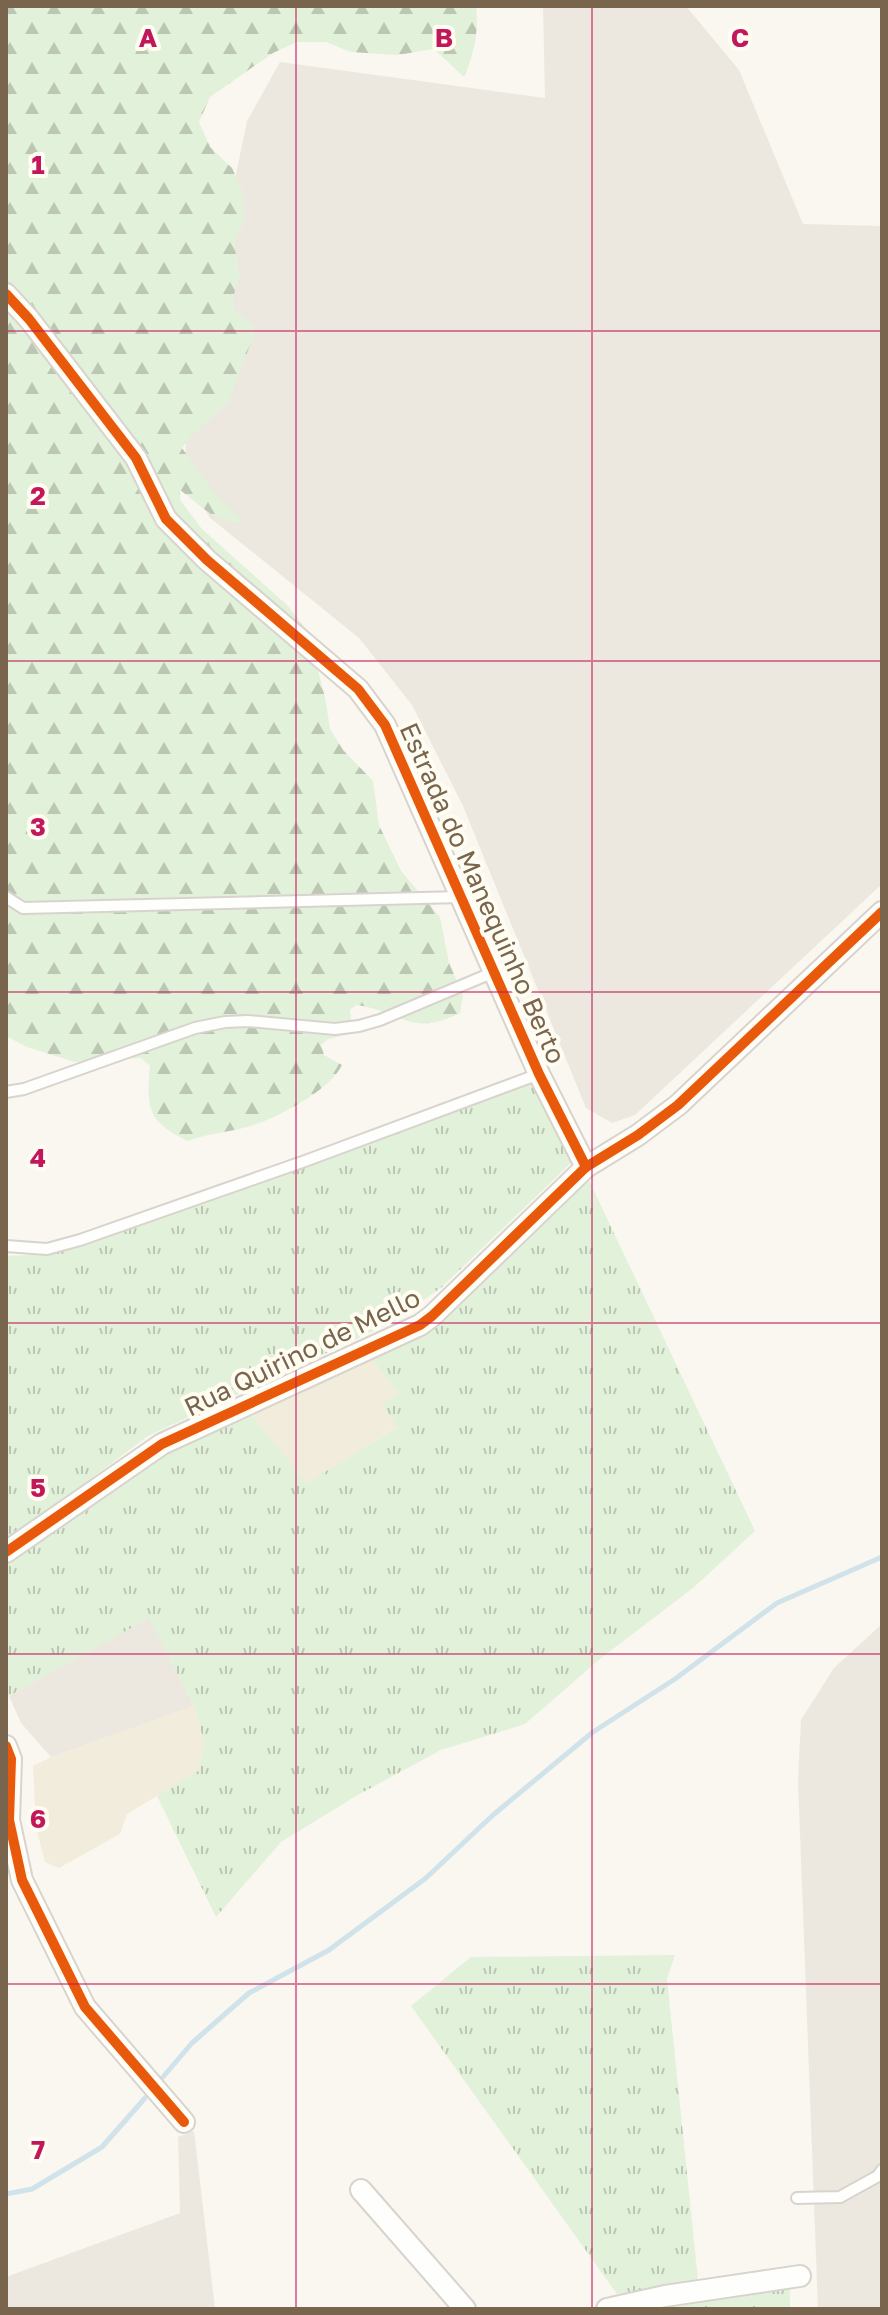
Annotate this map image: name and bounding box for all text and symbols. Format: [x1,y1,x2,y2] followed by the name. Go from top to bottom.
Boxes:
[139,22,158,53] text: A
[435,22,453,53] text: B
[731,22,749,53] text: C
[31,149,45,180] text: 1
[30,480,46,511] text: 2
[394,718,572,1068] street label: Estrada do Manequinho Berto
[30,811,46,842] text: 3
[30,1142,46,1173] text: 4
[179,1281,425,1423] street label: Rua Quirino de Mello
[30,1472,46,1503] text: 5
[30,1803,46,1834] text: 6
[31,2134,45,2165] text: 7

